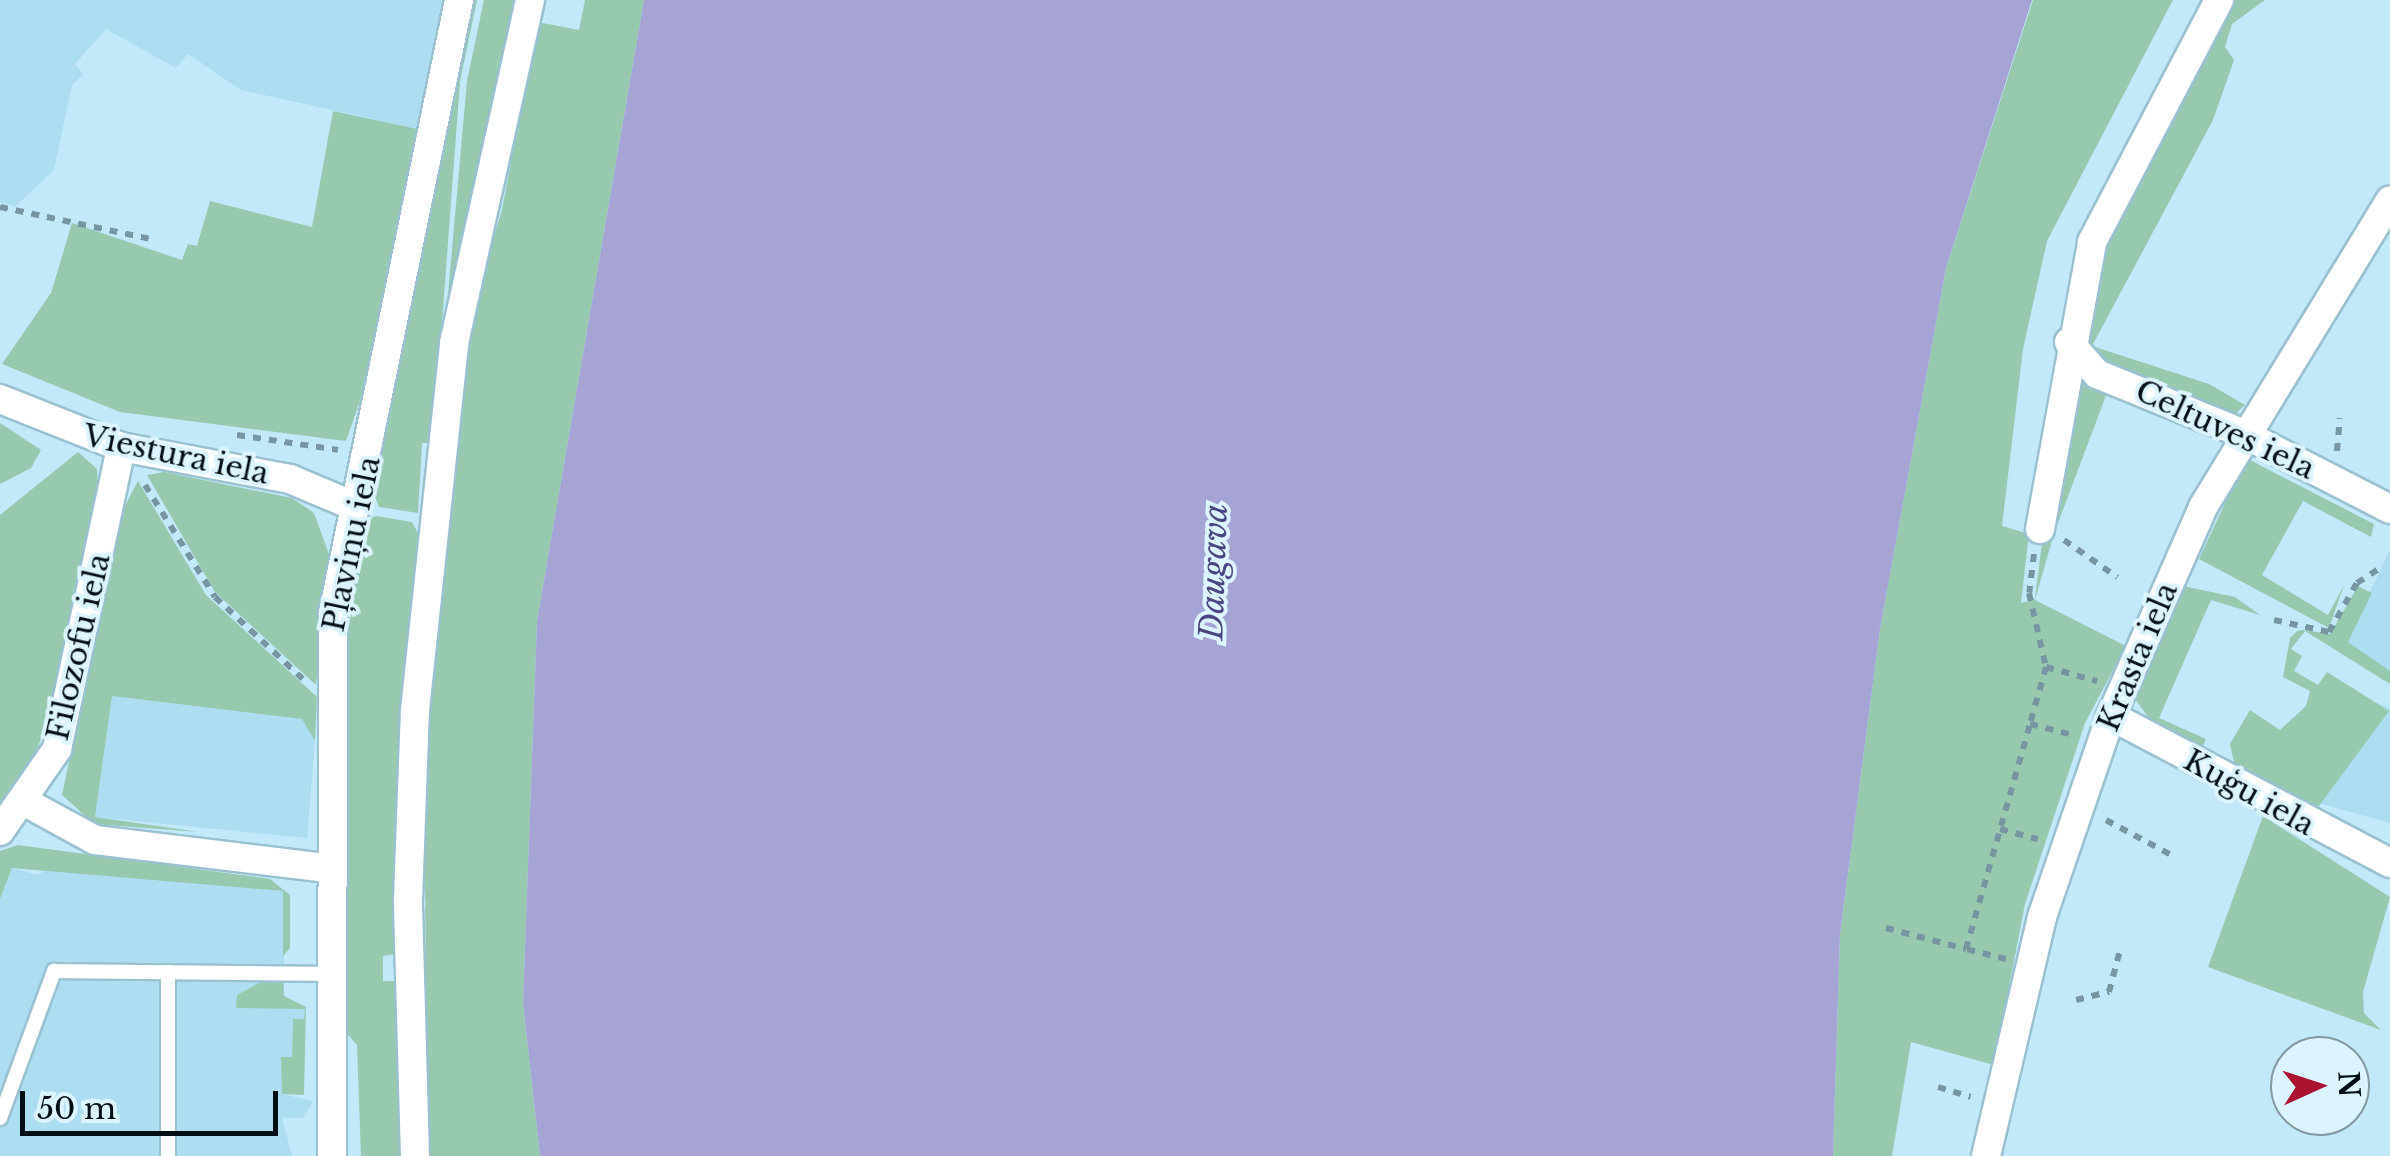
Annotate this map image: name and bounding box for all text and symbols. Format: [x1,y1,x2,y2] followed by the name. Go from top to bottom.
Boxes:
[2130,373,2320,487] street label: Celtuves iela
[80,418,272,492] street label: Viestura iela
[316,453,388,635] street label: Pļaviņu iela
[1192,503,1236,641] water label: Daugava
[40,550,118,744] street label: Filozofu iela
[2091,577,2185,737] street label: Krasta iela
[2177,742,2321,844] street label: Kuģu iela
[2270,1036,2370,1136] north arrow
[2330,1070,2367,1099] text: N
[25,1071,282,1133] scale bar
[37,1090,116,1127] text: 50 m

